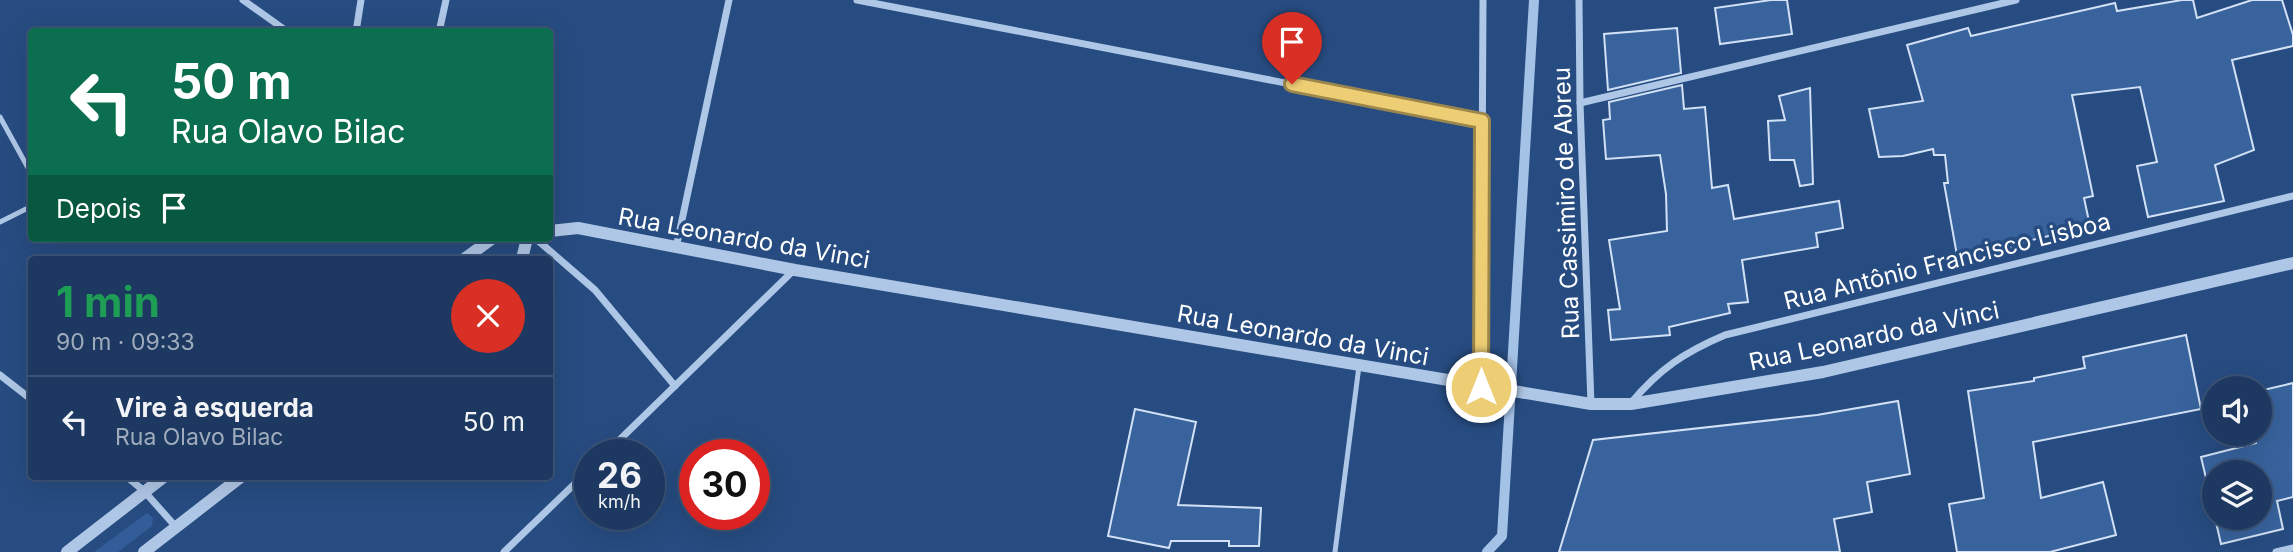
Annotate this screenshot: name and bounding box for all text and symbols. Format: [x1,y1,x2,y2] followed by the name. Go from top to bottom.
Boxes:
[1262,12.0,1322,84] pin
[1273,23,1311,61] icon: arrive
[171,52,292,111] text: 50 m
[56,56,147,147] icon: left
[1547,66,1585,340] street label: Rua Cassimiro de Abreu
[171,112,405,151] text: Rua Olavo Bilac
[155,189,193,227] icon: arrive
[56,193,141,224] text: Depois
[616,202,872,274] street label: Rua Leonardo da Vinci
[1781,206,2113,316] street label: Rua Antônio Francisco Lisboa
[56,276,160,327] text: 1 min
[451,279,525,353] button: close
[1746,295,2002,377] street label: Rua Leonardo da Vinci
[1175,299,1431,371] street label: Rua Leonardo da Vinci
[56,328,195,356] text: 90 m · 09:33
[1444,350,1518,424] position arrow
[2202,376,2272,530] map controls
[2202,376,2272,446] button: sound
[115,392,314,423] text: Vire à esquerda
[56,403,94,441] icon: left
[463,406,525,437] text: 50 m
[115,423,284,451] text: Rua Olavo Bilac
[679,439,770,530] speed limit sign: 30
[597,454,642,496] text: 26
[2202,460,2272,530] button: layers
[598,491,641,512] text: km/h

